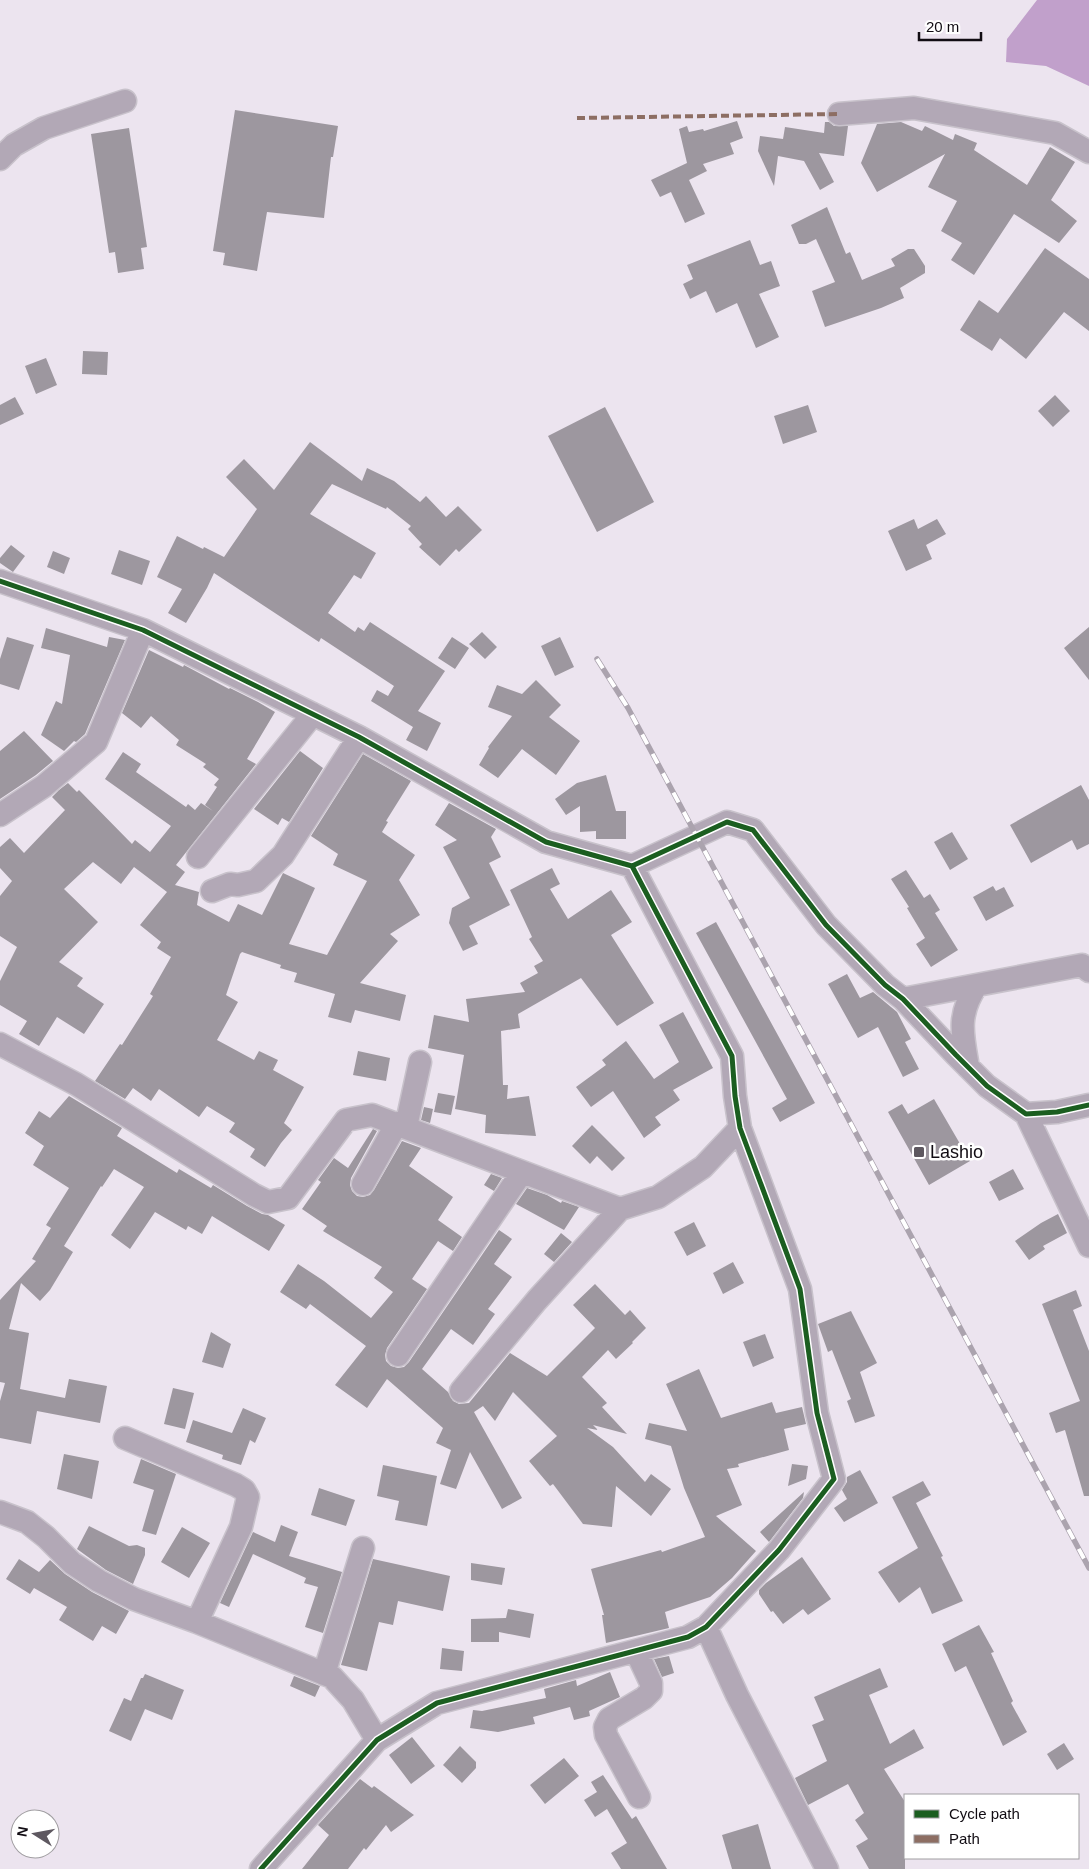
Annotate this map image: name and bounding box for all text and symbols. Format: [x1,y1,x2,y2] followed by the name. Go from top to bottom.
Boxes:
[919,10,982,42] scale bar
[926,18,959,35] text: 20 m
[930,1142,983,1162] place label: Lashio
[912,1145,926,1159] marker: Lashio
[904,1794,1079,1859] legend
[949,1805,1020,1822] text: Cycle path
[10,1809,60,1859] north arrow
[13,1825,31,1838] text: N
[949,1830,980,1847] text: Path

